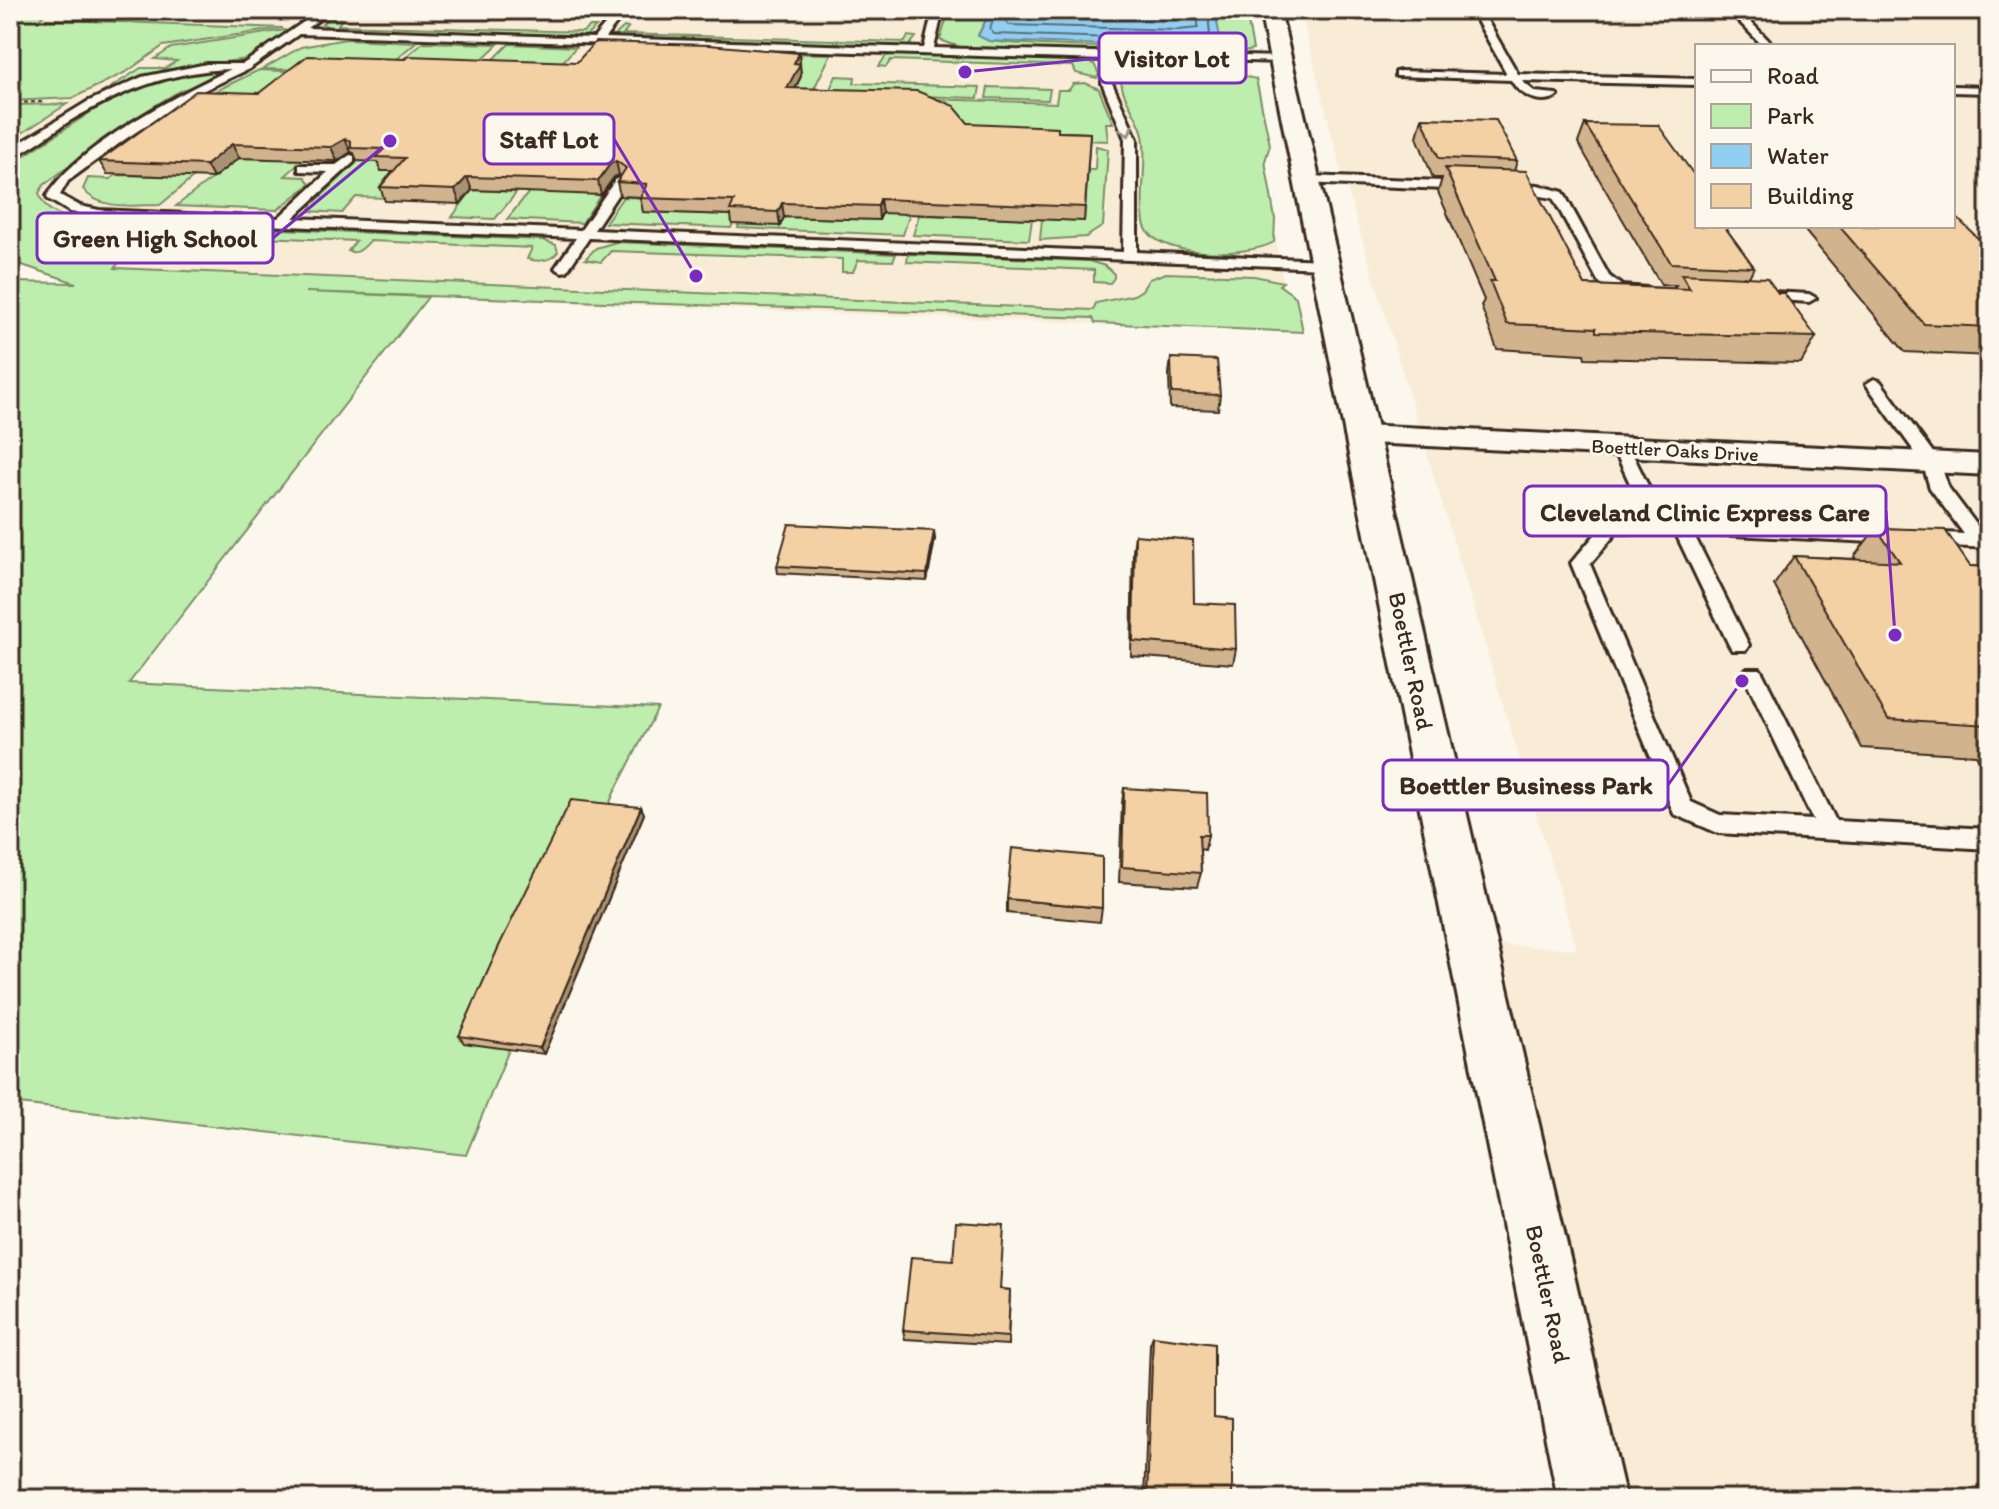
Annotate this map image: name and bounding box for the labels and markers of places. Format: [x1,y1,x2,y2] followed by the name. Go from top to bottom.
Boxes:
[1099,33,1246,83] callout: Visitor Lot
[484,114,614,164] callout: Staff Lot
[37,213,273,263] callout: Green High School
[1524,486,1886,536] callout: Cleveland Clinic Express Care
[1383,760,1668,810] callout: Boettler Business Park

